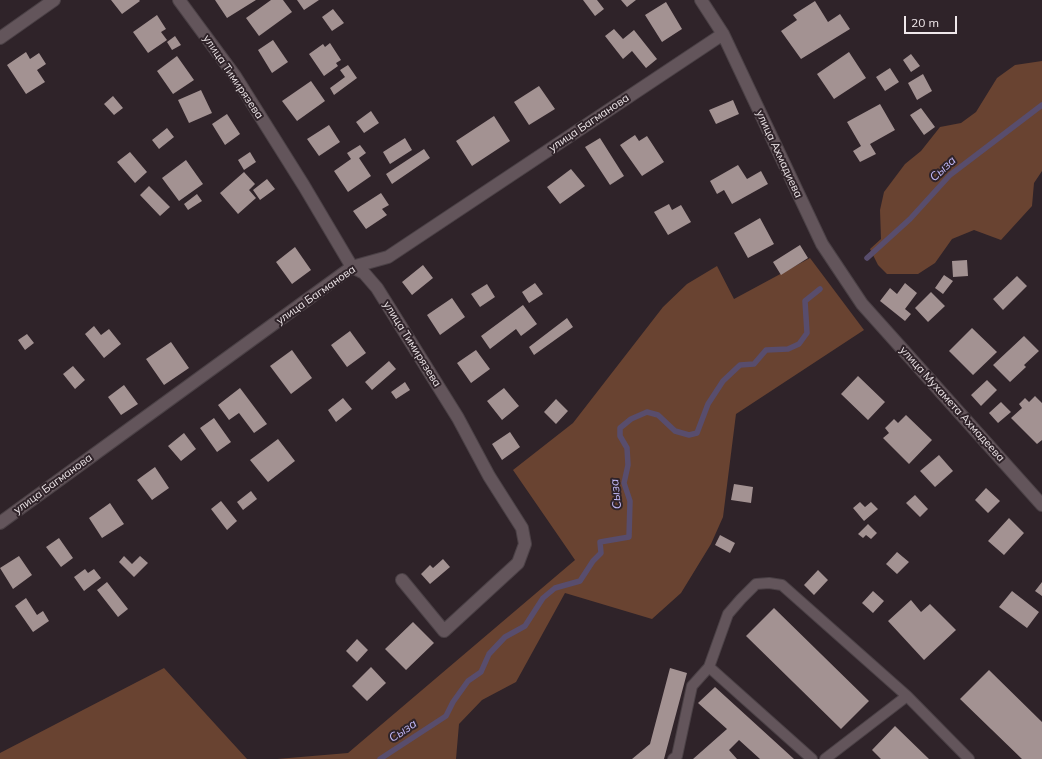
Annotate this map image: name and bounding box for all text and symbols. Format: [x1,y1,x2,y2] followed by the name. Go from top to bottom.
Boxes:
[906,8,959,34] scale bar
[911,15,939,30] text: 20 m
[200,32,266,122] street label: улица Тимирязева
[546,91,632,155] street label: улица Багманова
[753,108,805,200] street label: улица Ахмадиева
[927,153,959,185] water label: Сыза
[274,263,358,327] street label: улица Багманова
[380,299,444,389] street label: улица Тимирязева
[897,344,1007,464] street label: улица Мухамета Ахмадеева
[11,451,95,517] street label: улица Багманова
[607,478,625,510] water label: Сыза
[386,716,420,746] water label: Сыза

